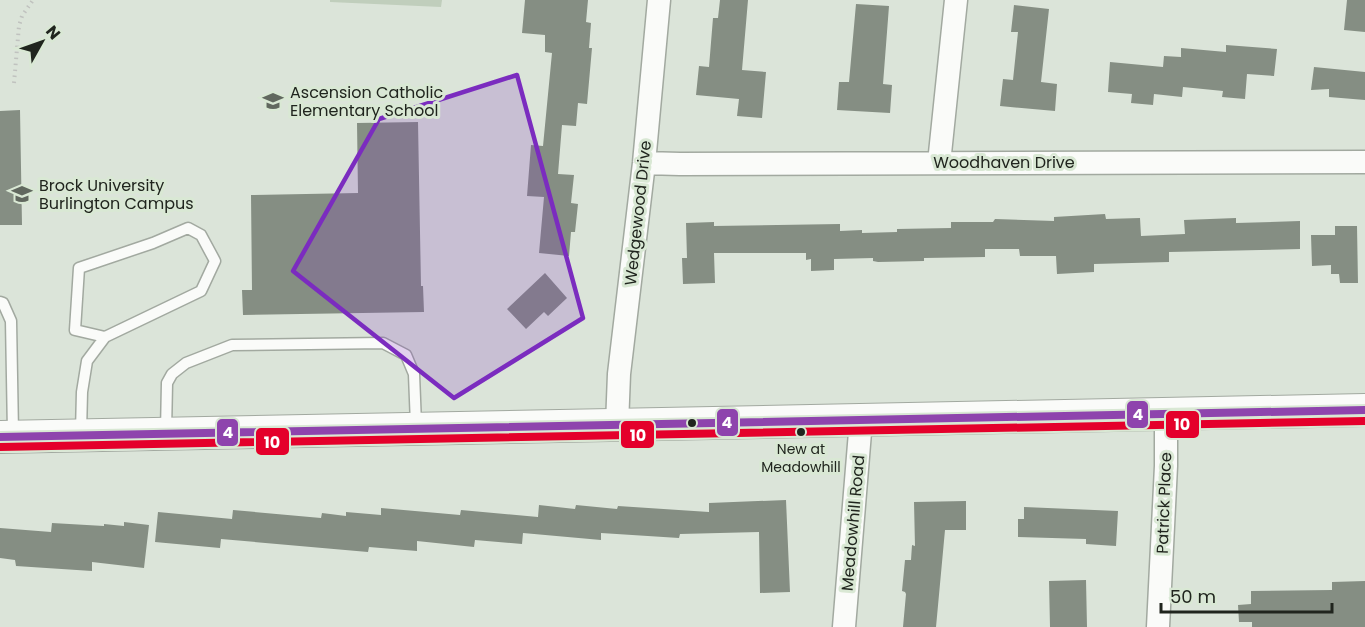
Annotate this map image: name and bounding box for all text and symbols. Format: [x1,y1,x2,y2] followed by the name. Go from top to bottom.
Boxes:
[12,12,72,72] north arrow
[40,21,66,45] text: N
[290,81,443,122] place label: Ascension Catholic Elementary School
[261,89,285,113] school or university icon: Ascension Catholic Elementary School
[619,139,657,287] street label: Wedgewood Drive
[933,151,1075,174] street label: Woodhaven Drive
[39,174,194,215] place label: Brock University Burlington Campus
[10,182,34,206] school or university icon: Brock University Burlington Campus
[1126,400,1149,429] line badge: 4
[1133,403,1144,426] text: 4
[716,408,739,437] line badge: 4
[1165,410,1200,439] line badge: 10
[722,411,733,434] text: 4
[1174,413,1190,436] text: 10
[686,417,698,429] unlabelled marker
[216,418,239,447] line badge: 4
[620,420,655,449] line badge: 10
[223,421,234,444] text: 4
[630,424,646,447] text: 10
[795,426,807,438] marker: New at Meadowhill
[255,427,290,456] line badge: 10
[264,431,280,454] text: 10
[761,439,841,477] place label: New at Meadowhill
[1151,452,1177,554] street label: Patrick Place
[836,454,870,592] street label: Meadowhill Road
[1161,576,1332,614] scale bar
[1170,584,1216,609] text: 50 m

